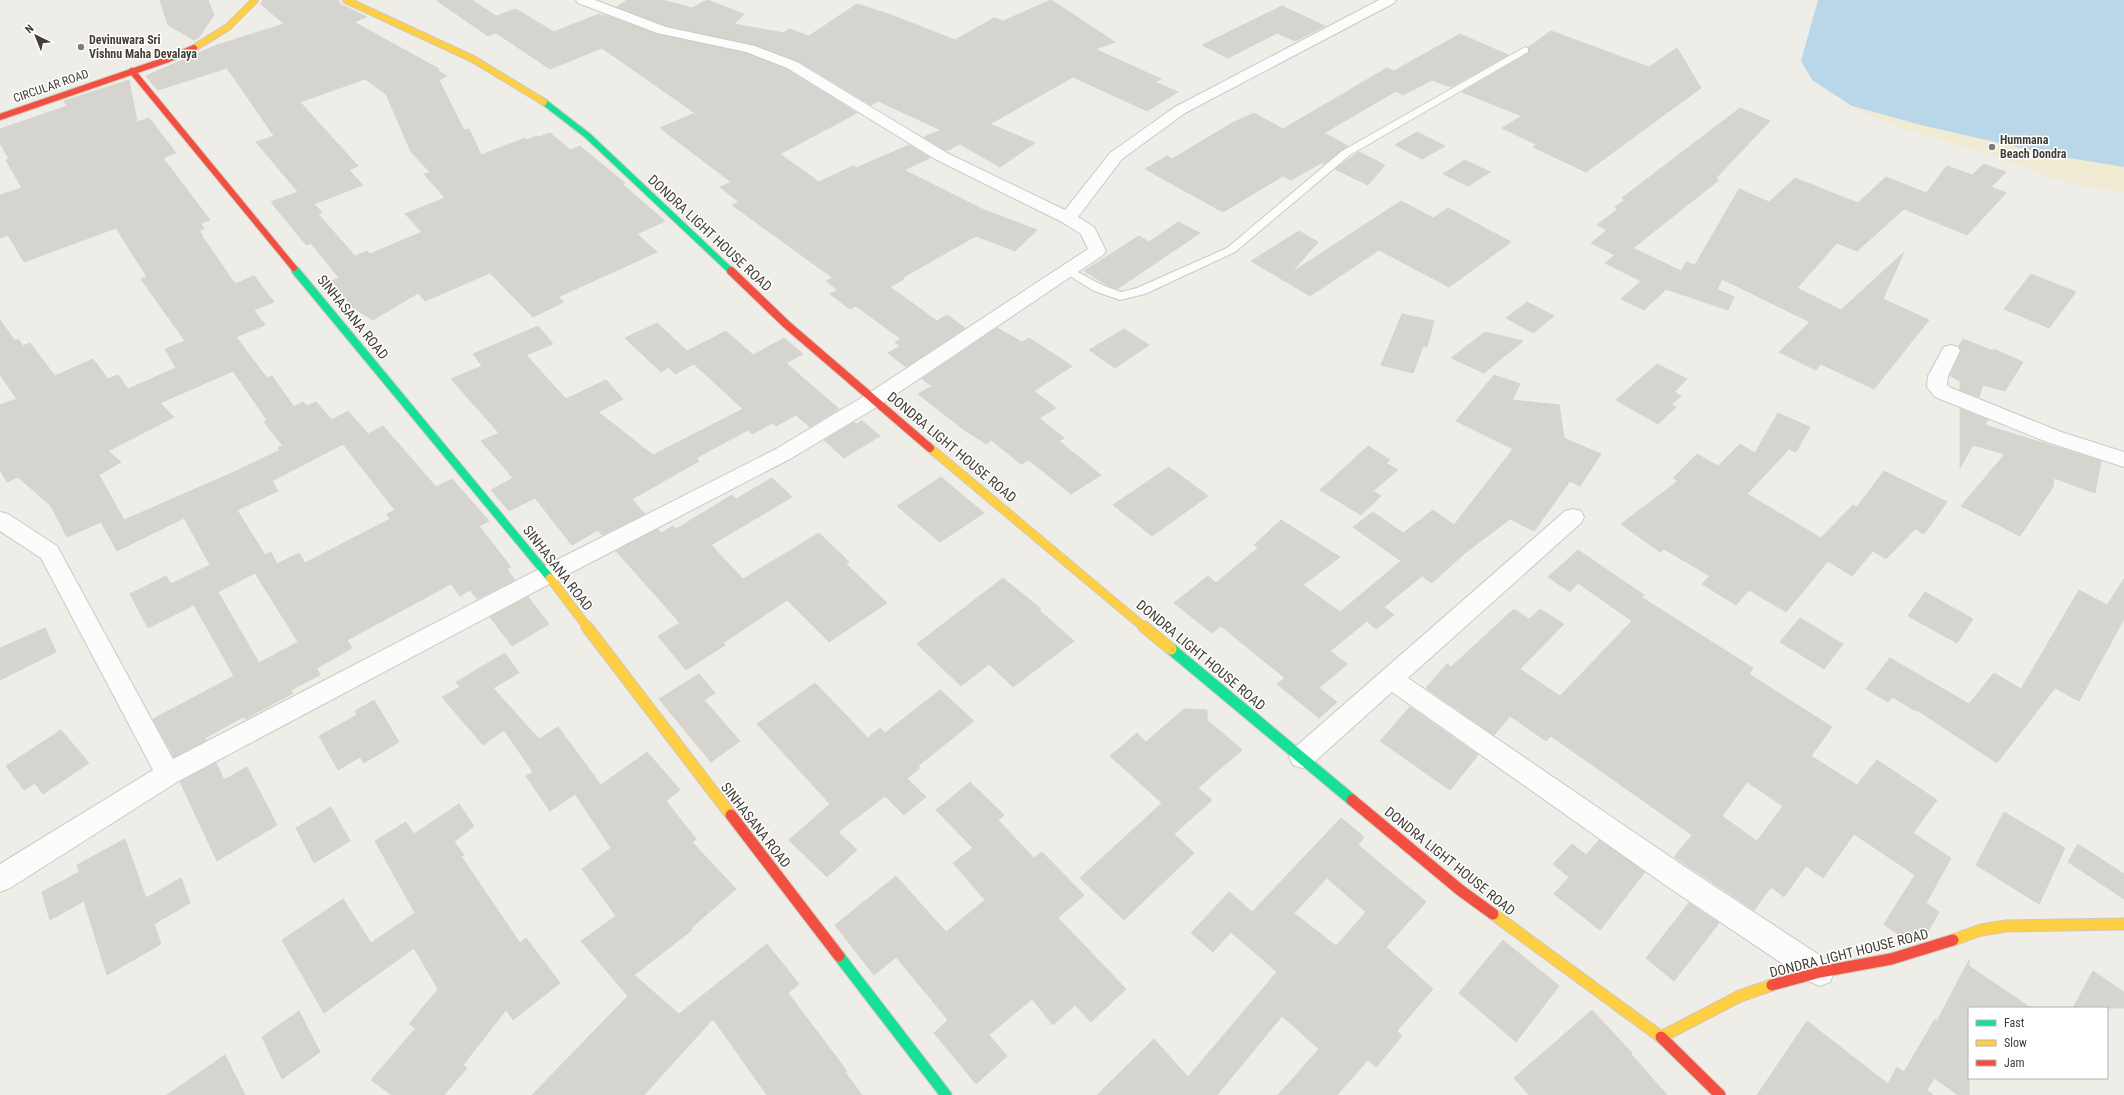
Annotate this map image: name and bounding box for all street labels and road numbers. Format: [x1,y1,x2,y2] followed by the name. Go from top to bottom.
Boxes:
[11,67,91,105] street label: CIRCULAR ROAD
[645,172,775,294] street label: DONDRA LIGHT HOUSE ROAD
[314,272,392,362] street label: SINHASANA ROAD
[884,388,1020,506] street label: DONDRA LIGHT HOUSE ROAD
[520,522,596,614] street label: SINHASANA ROAD
[1133,596,1269,714] street label: DONDRA LIGHT HOUSE ROAD
[718,779,794,871] street label: SINHASANA ROAD
[1382,803,1518,919] street label: DONDRA LIGHT HOUSE ROAD
[1768,926,1930,980] street label: DONDRA LIGHT HOUSE ROAD

